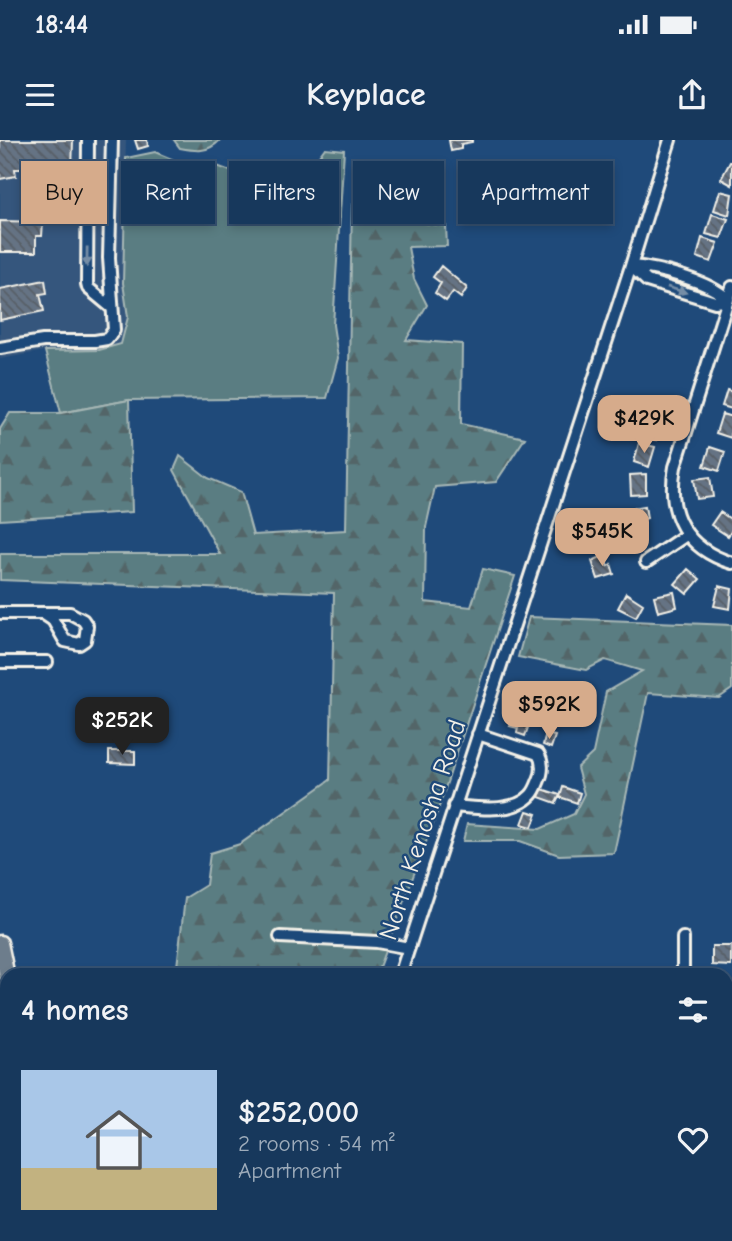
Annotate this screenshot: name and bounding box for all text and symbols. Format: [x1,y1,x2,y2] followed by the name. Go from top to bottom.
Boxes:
[35,10,88,40] text: 18:44
[21,76,59,114] icon: menu
[306,76,426,113] text: Keyplace
[673,76,711,114] icon: share
[21,161,107,224] chip: Buy
[121,161,215,224] chip: Rent
[229,161,339,224] chip: Filters
[353,161,444,224] chip: New
[458,161,613,224] chip: Apartment
[81,246,93,268] one-way arrow
[667,286,688,296] one-way arrow
[595,396,693,455] pin: $429K
[613,404,675,431] text: $429K
[553,508,651,568] pin: $545K
[571,517,633,544] text: $545K
[500,682,598,741] pin: $592K
[518,690,580,717] text: $592K
[73,698,171,757] pin: $252K
[91,706,153,733] text: $252K
[373,716,473,944] street label: North Kenosha Road
[674,991,712,1029] icon: filters
[21,993,128,1028] text: 4 homes
[238,1095,359,1130] text: $252,000
[77,1098,161,1182] icon: home
[674,1121,712,1159] icon: heart
[238,1130,395,1157] text: 2 rooms · 54 m²
[238,1157,341,1184] text: Apartment

